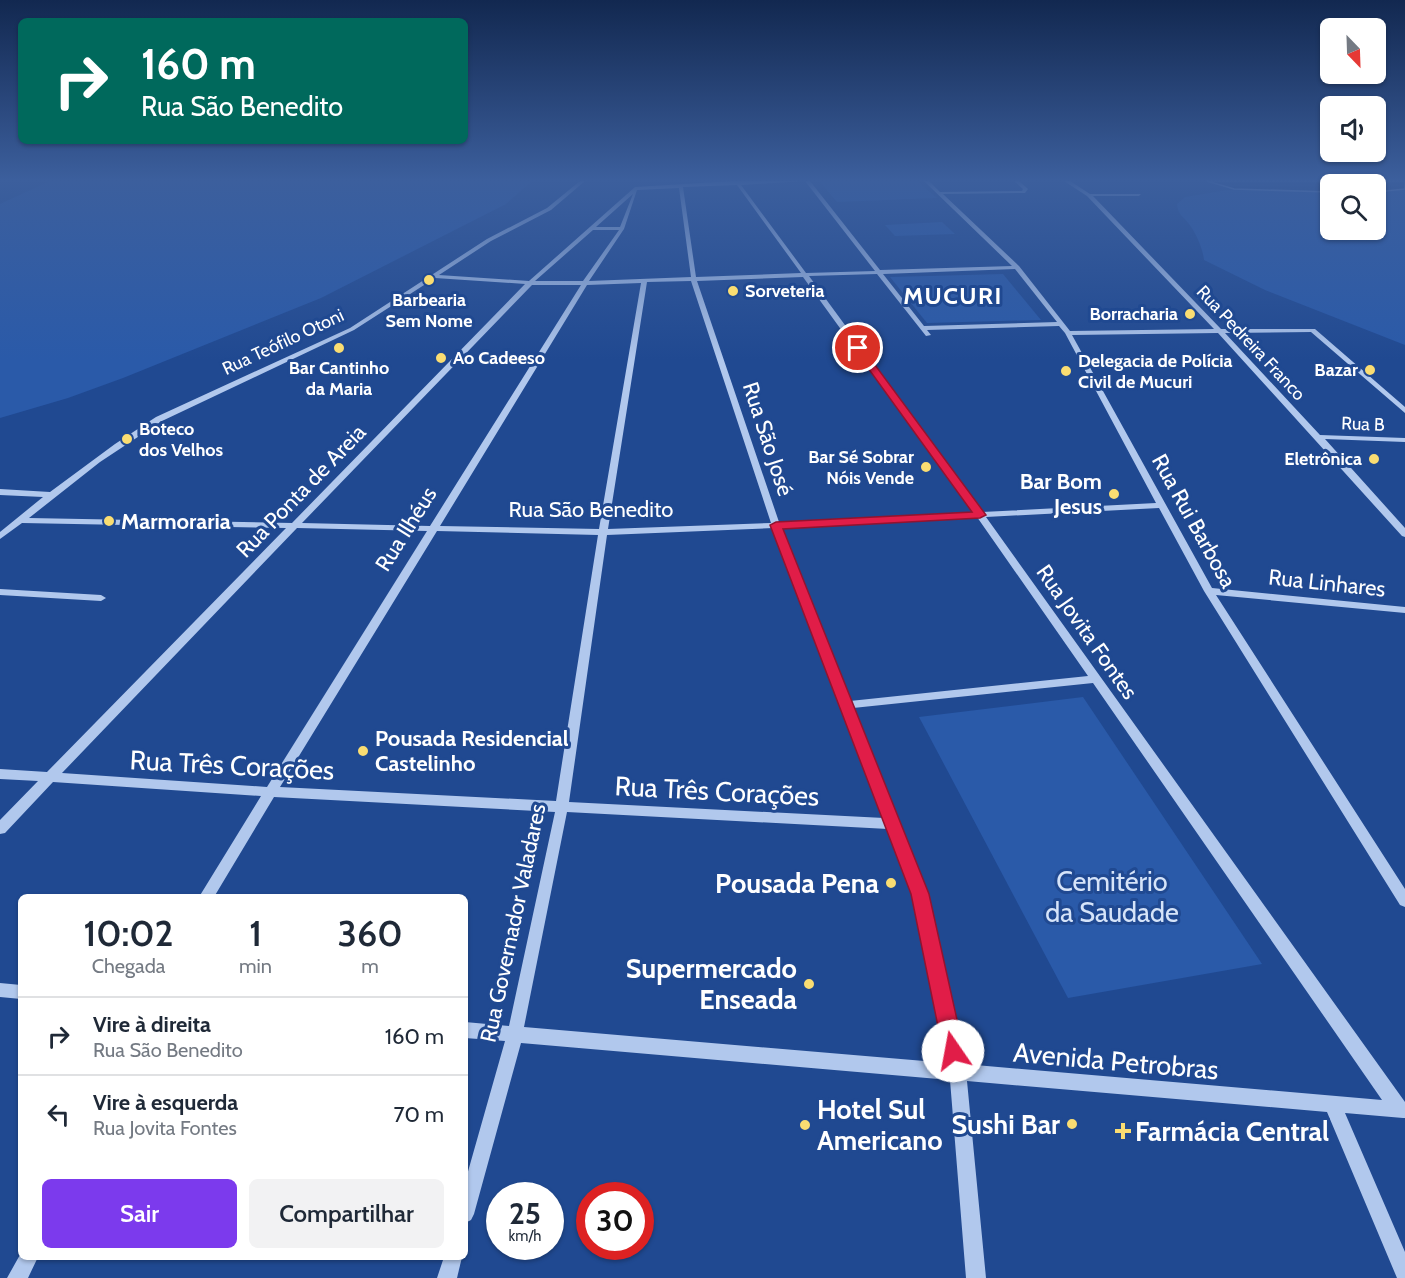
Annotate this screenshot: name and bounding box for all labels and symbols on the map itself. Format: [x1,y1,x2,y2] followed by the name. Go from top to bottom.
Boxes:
[1320,18,1386,84] north arrow
[422,273,436,287] marker: Barbearia Sem Nome
[745,280,824,302] place label: Sorveteria
[903,281,1003,310] district label: MUCURI
[1192,281,1310,405] street label: Rua Pedreira Franco
[726,284,740,298] marker: Sorveteria
[385,289,473,332] place label: Barbearia Sem Nome
[1089,303,1178,325] place label: Borracharia
[219,304,347,380] street label: Rua Teófilo Otoni
[1183,307,1197,321] marker: Borracharia
[832,322,883,373] pin
[332,341,346,355] marker: Bar Cantinho da Maria
[453,347,545,369] place label: Ao Cadeeso
[1078,350,1232,393] place label: Delegacia de Polícia Civil de Mucuri
[434,351,448,365] marker: Ao Cadeeso
[289,357,389,400] place label: Bar Cantinho da Maria
[1314,359,1358,381] place label: Bazar
[1363,363,1377,377] marker: Bazar
[1059,364,1073,378] marker: Delegacia de Polícia Civil de Mucuri
[737,379,799,499] street label: Rua São José
[1341,412,1385,436] street label: Rua B
[139,418,224,461] place label: Boteco dos Velhos
[231,419,372,563] street label: Rua Ponta de Areia
[120,432,134,446] marker: Boteco dos Velhos
[808,446,914,489] place label: Bar Sé Sobrar Nóis Vende
[1284,448,1362,470] place label: Eletrônica
[1146,449,1242,593] street label: Rua Rui Barbosa
[1367,452,1381,466] marker: Eletrônica
[919,460,933,474] marker: Bar Sé Sobrar Nóis Vende
[1020,468,1102,520] place label: Bar Bom Jesus
[370,482,442,576] street label: Rua Ilhéus
[1107,487,1121,501] marker: Bar Bom Jesus
[509,496,673,523] street label: Rua São Benedito
[121,508,231,535] place label: Marmoraria
[102,514,116,528] marker: Marmoraria
[1031,559,1143,705] street label: Rua Jovita Fontes
[1267,563,1387,603] street label: Rua Linhares
[375,725,569,777] place label: Pousada Residencial Castelinho
[129,743,335,787] street label: Rua Três Corações
[356,744,370,758] marker: Pousada Residencial Castelinho
[614,769,820,813] street label: Rua Três Corações
[475,801,551,1045] street label: Rua Governador Valadares
[1045,865,1179,929] park label: Cemitério da Saudade
[715,867,880,900] place label: Pousada Pena
[884,876,898,890] marker: Pousada Pena
[626,952,798,1016] place label: Supermercado Enseada
[802,977,816,991] marker: Supermercado Enseada
[921,1019,985,1083] position arrow
[1012,1036,1220,1086] street label: Avenida Petrobras
[817,1093,943,1157] place label: Hotel Sul Americano
[951,1108,1060,1141] place label: Sushi Bar
[1135,1115,1329,1148] place label: Farmácia Central
[1065,1117,1079,1131] marker: Sushi Bar
[798,1118,812,1132] marker: Hotel Sul Americano
[1116,1124,1130,1138] marker: Farmácia Central
[576,1182,654,1260] speed limit sign: 30

